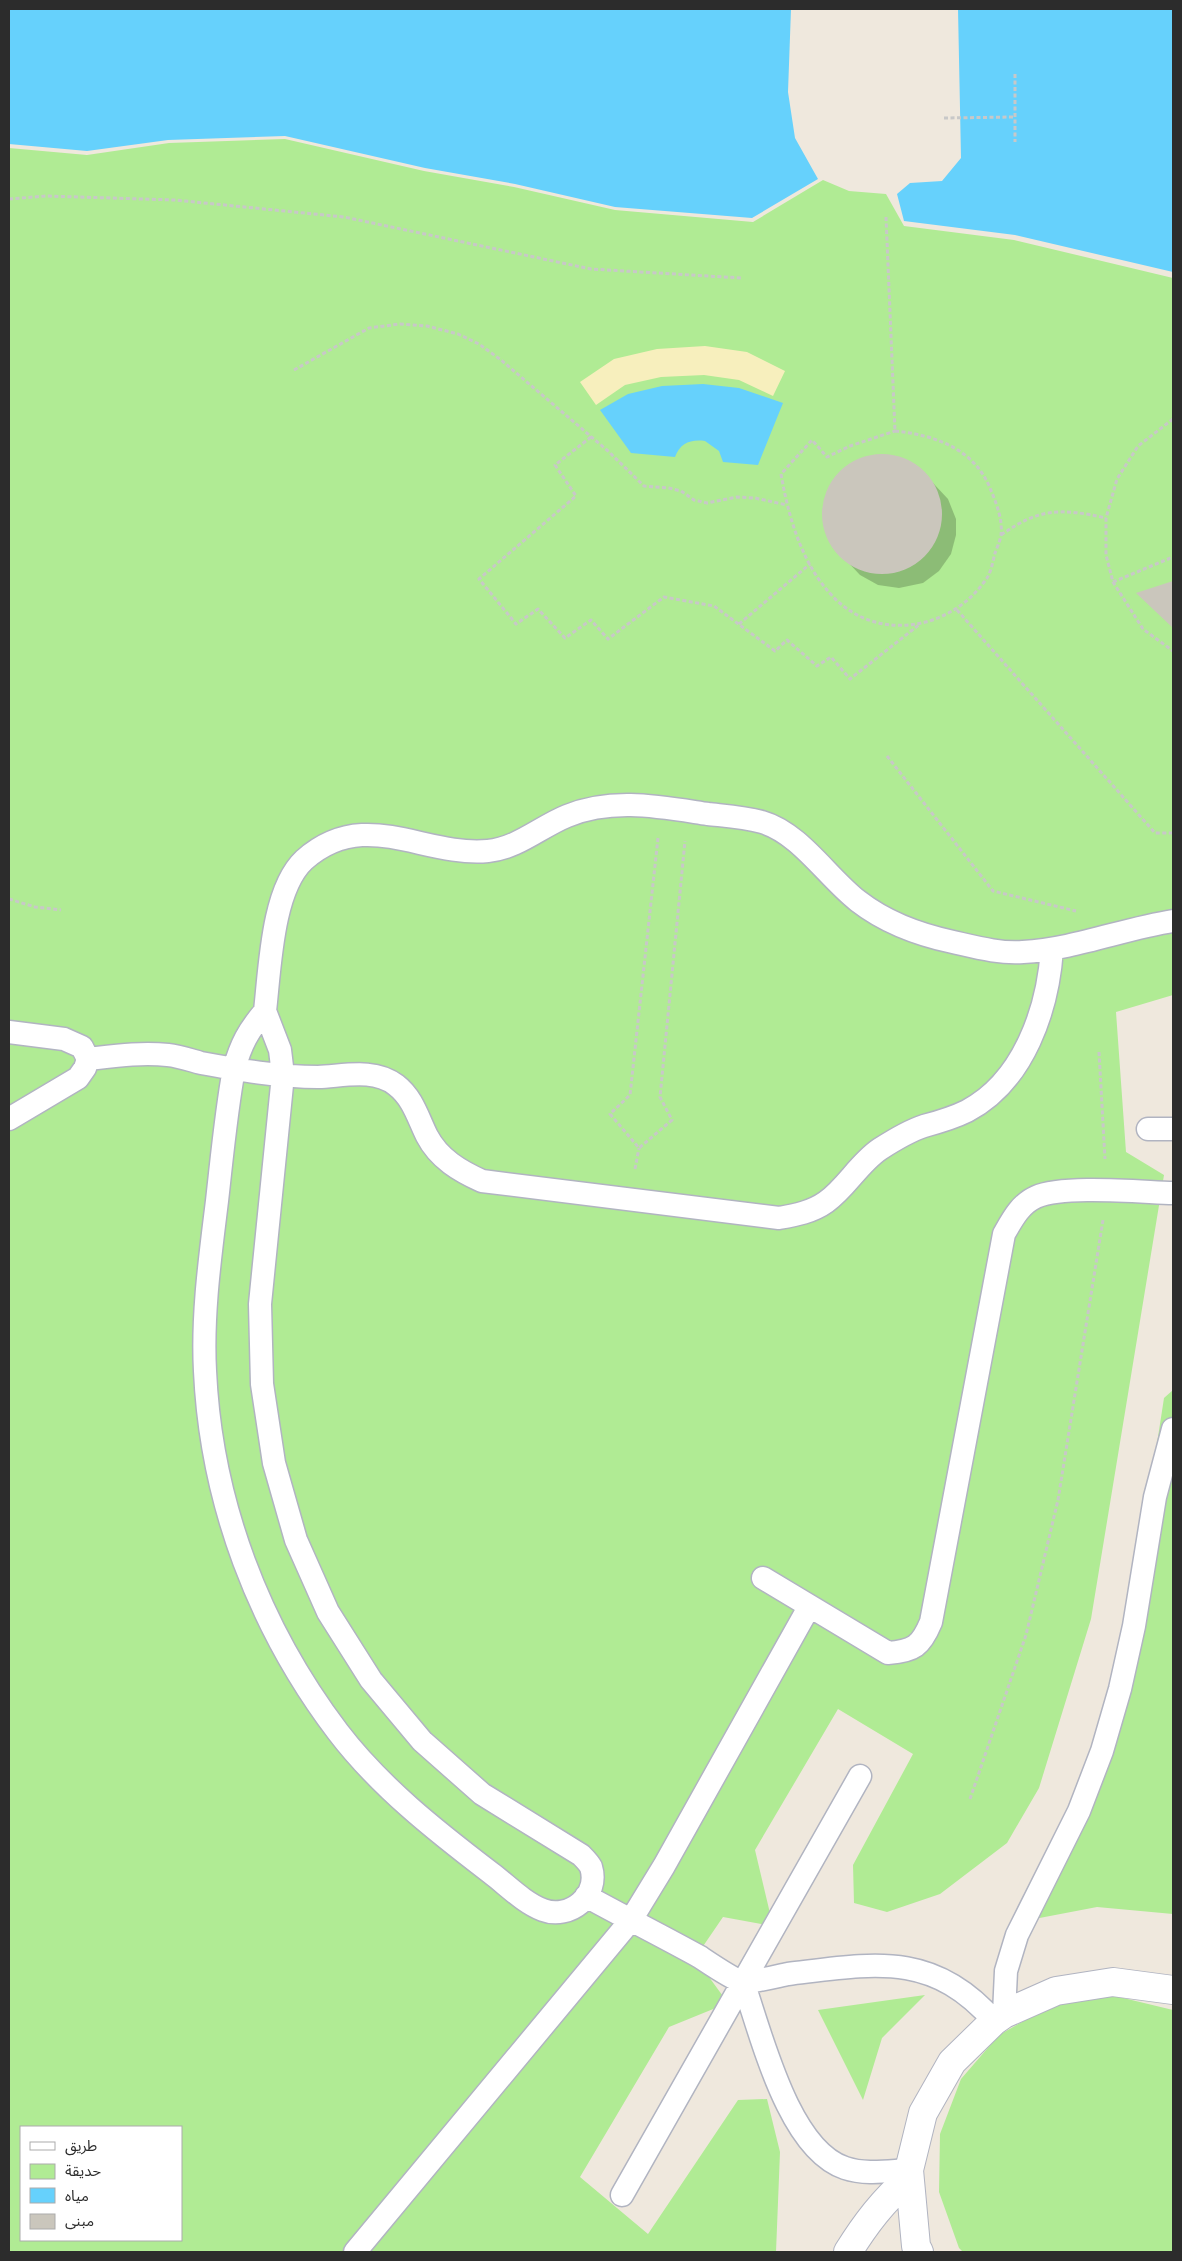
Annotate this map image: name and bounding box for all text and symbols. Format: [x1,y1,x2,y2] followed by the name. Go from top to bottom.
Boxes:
[20,2126,182,2241] legend
[65,2137,97,2156] text: طريق
[65,2162,101,2179] text: حديقة
[65,2187,89,2204] text: مياه
[65,2212,94,2230] text: مبنى

